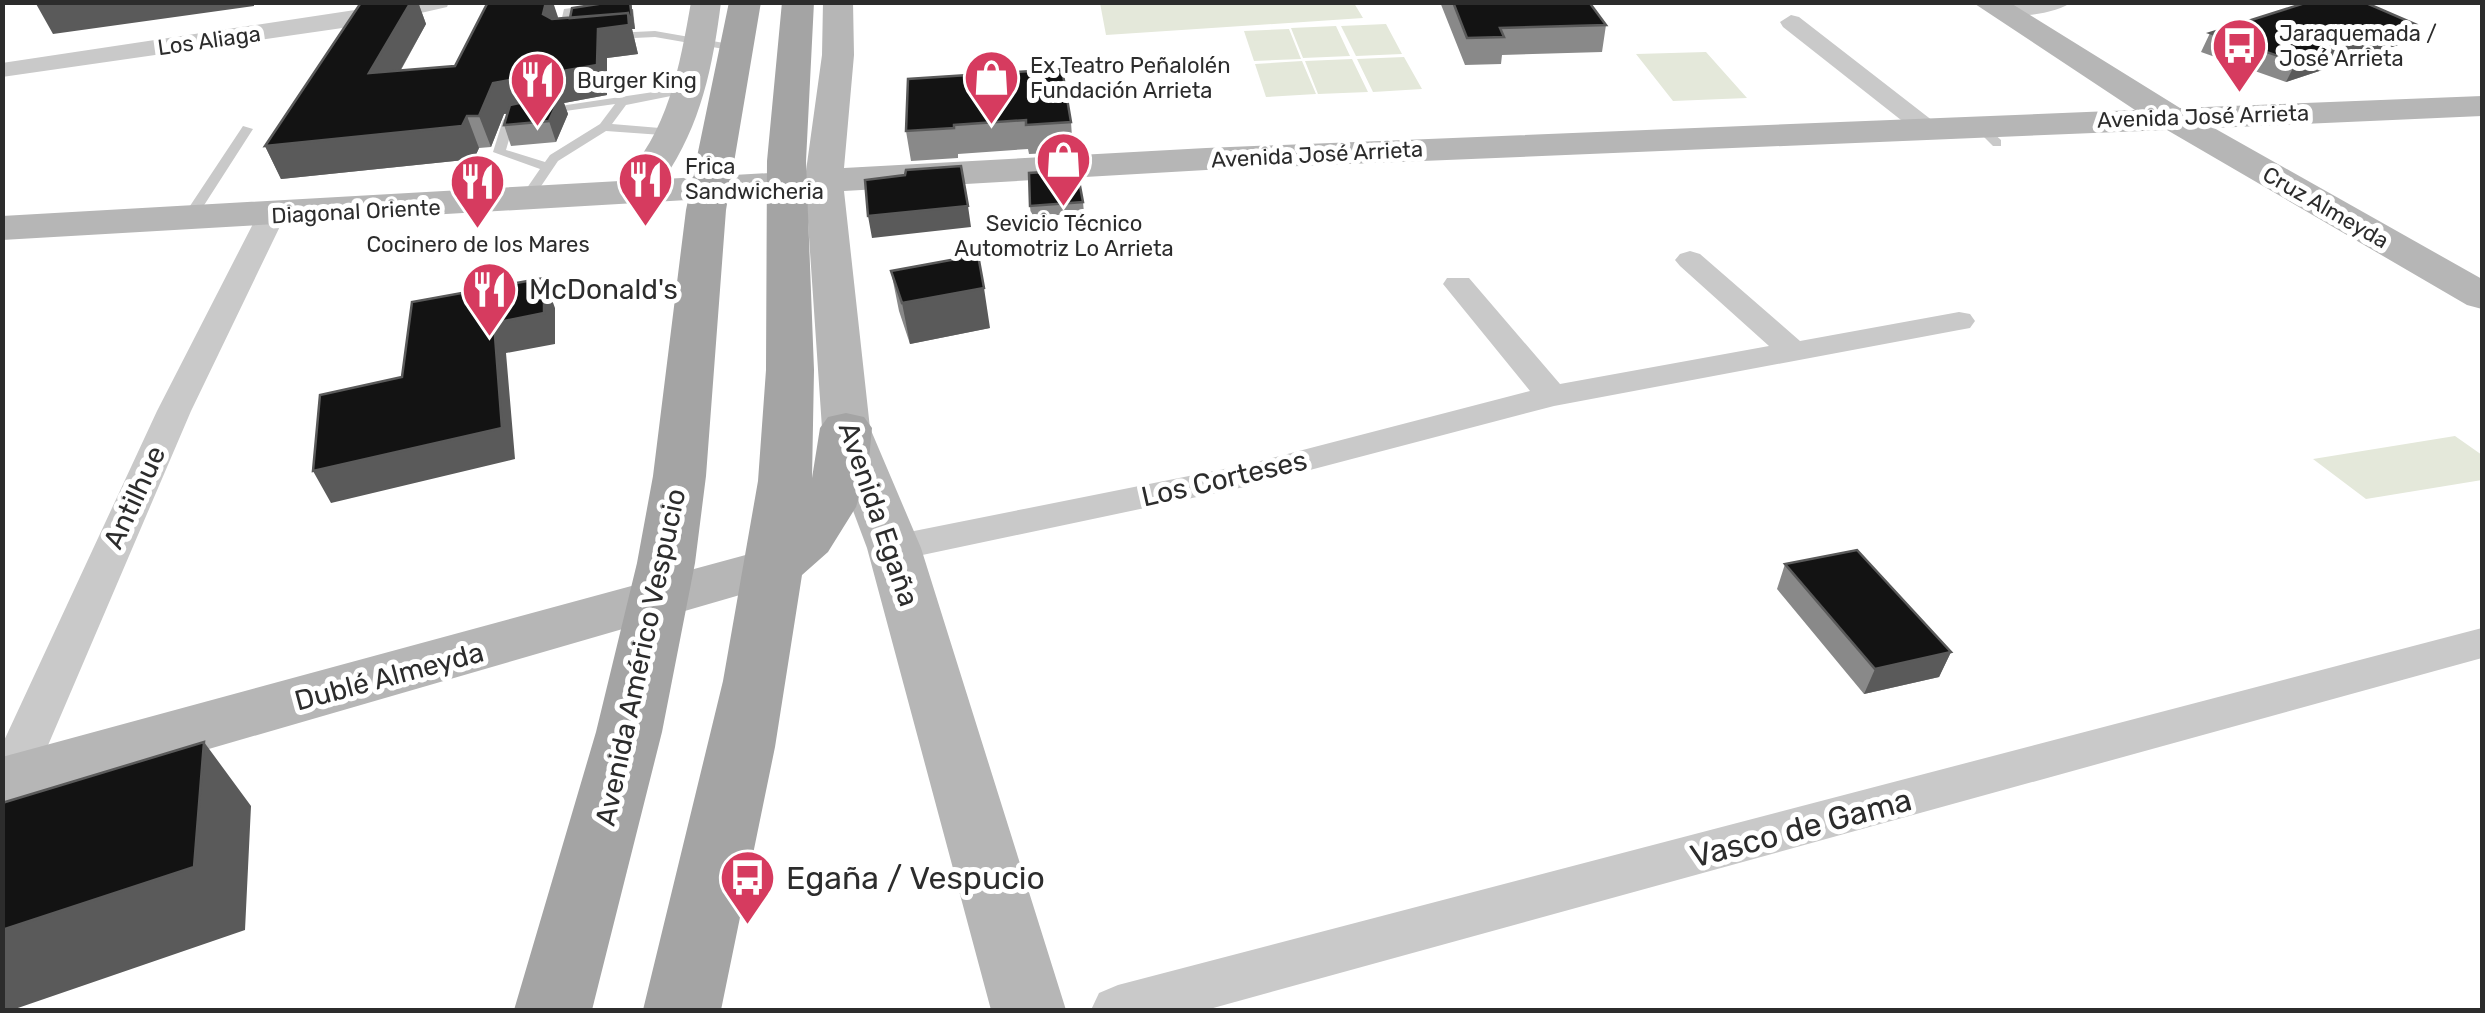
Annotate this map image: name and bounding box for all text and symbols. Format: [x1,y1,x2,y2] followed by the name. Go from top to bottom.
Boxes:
[2210,16,2270,95] bus stop icon: Jaraquemada / José Arrieta
[156,20,262,61] street label: Los Aliaga
[2279,20,2437,72] place label: Jaraquemada / José Arrieta
[961,48,1021,127] shop icon: Ex Teatro Peñalolén Fundación Arrieta
[508,50,568,129] restaurant icon: Burger King
[1030,52,1231,104] place label: Ex Teatro Peñalolén Fundación Arrieta
[577,67,697,94] place label: Burger King
[2097,99,2310,134] street label: Avenida José Arrieta
[1034,130,1094,209] shop icon: Sevicio Técnico Automotriz Lo Arrieta
[1210,135,1424,174] street label: Avenida José Arrieta
[616,149,676,228] restaurant icon: Frica Sandwicheria
[448,151,508,230] restaurant icon: Cocinero de los Mares
[685,153,824,205] place label: Frica Sandwicheria
[2258,161,2393,254] street label: Cruz Almeyda
[271,194,441,229] street label: Diagonal Oriente
[954,210,1174,262] place label: Sevicio Técnico Automotriz Lo Arrieta
[366,231,590,258] place label: Cocinero de los Mares
[460,259,520,338] restaurant icon: McDonald's
[529,273,678,306] place label: McDonald's
[832,418,925,611] street label: Avenida Egaña
[96,441,173,554] street label: Antilhue
[1138,443,1310,514] street label: Los Corteses
[589,486,692,829] street label: Avenida Américo Vespucio
[291,635,487,718] street label: Dublé Almeyda
[1686,780,1916,876] street label: Vasco de Gama
[717,848,777,927] bus stop icon: Egaña / Vespucio
[786,859,1045,897] place label: Egaña / Vespucio

